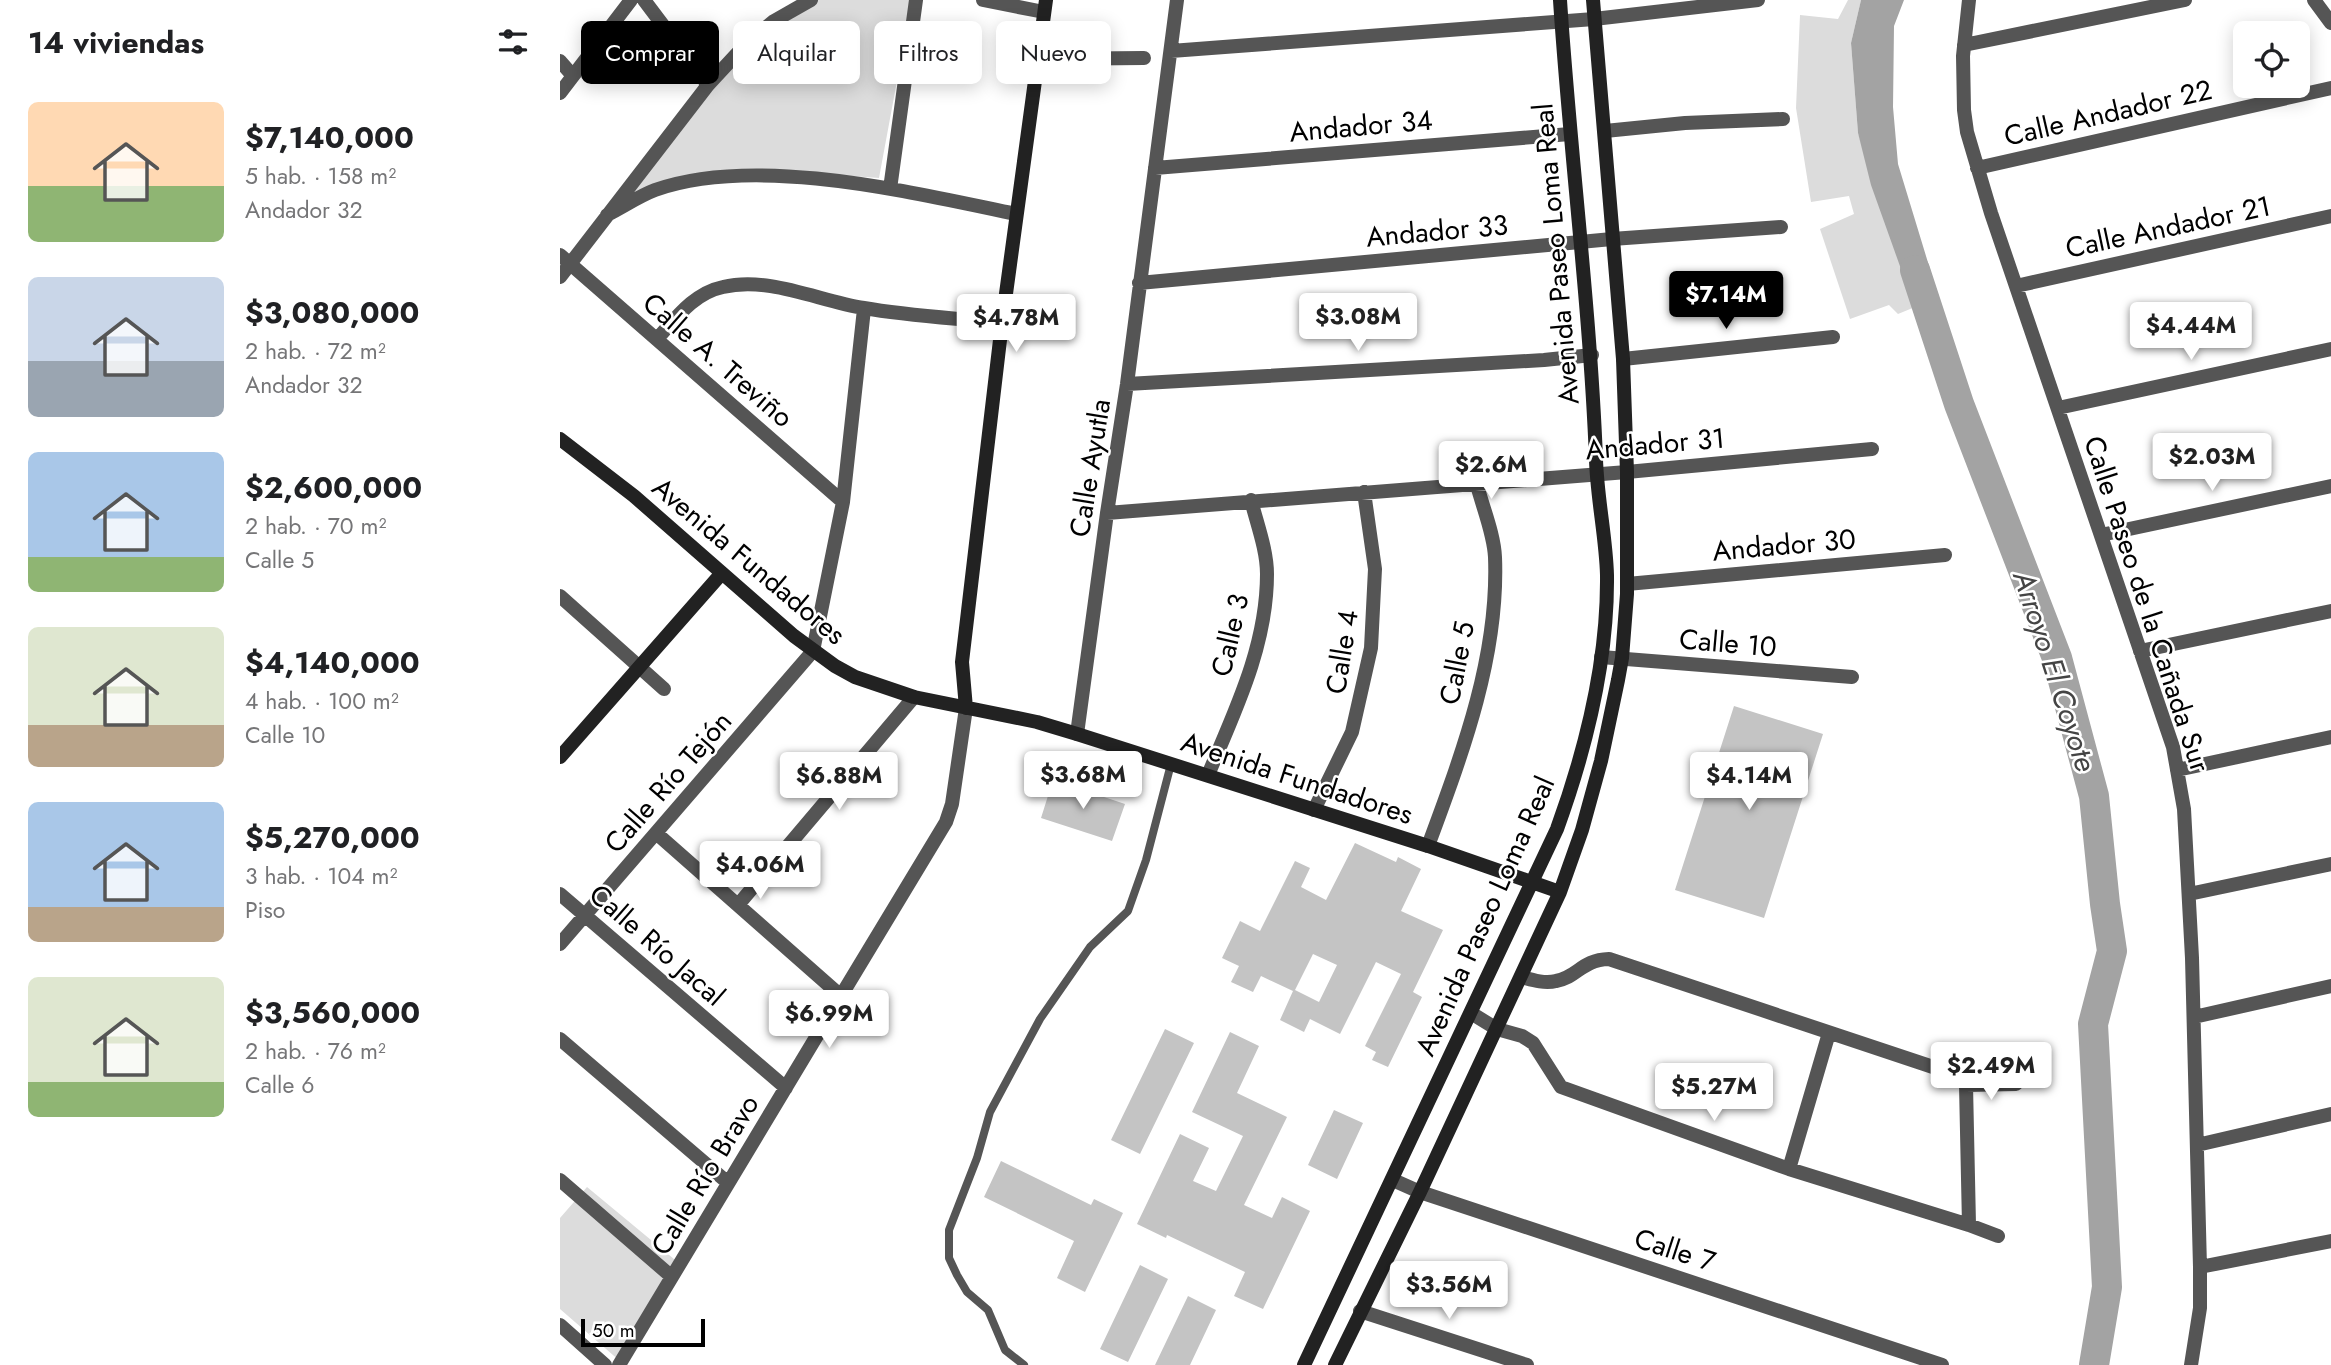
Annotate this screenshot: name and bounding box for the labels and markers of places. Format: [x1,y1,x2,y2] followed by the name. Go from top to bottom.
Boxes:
[1669,272,1783,331] pin: $7.14M
[959,294,1073,354] pin: $4.78M
[1301,294,1415,353] pin: $3.08M
[2134,302,2248,362] pin: $4.44M
[2155,434,2269,493] pin: $2.03M
[1442,442,1540,501] pin: $2.6M
[782,752,896,812] pin: $6.88M
[1026,752,1140,811] pin: $3.68M
[1692,752,1806,812] pin: $4.14M
[703,842,817,901] pin: $4.06M
[772,990,886,1050] pin: $6.99M
[1934,1042,2048,1102] pin: $2.49M
[1657,1064,1771,1123] pin: $5.27M
[1392,1262,1506,1321] pin: $3.56M

